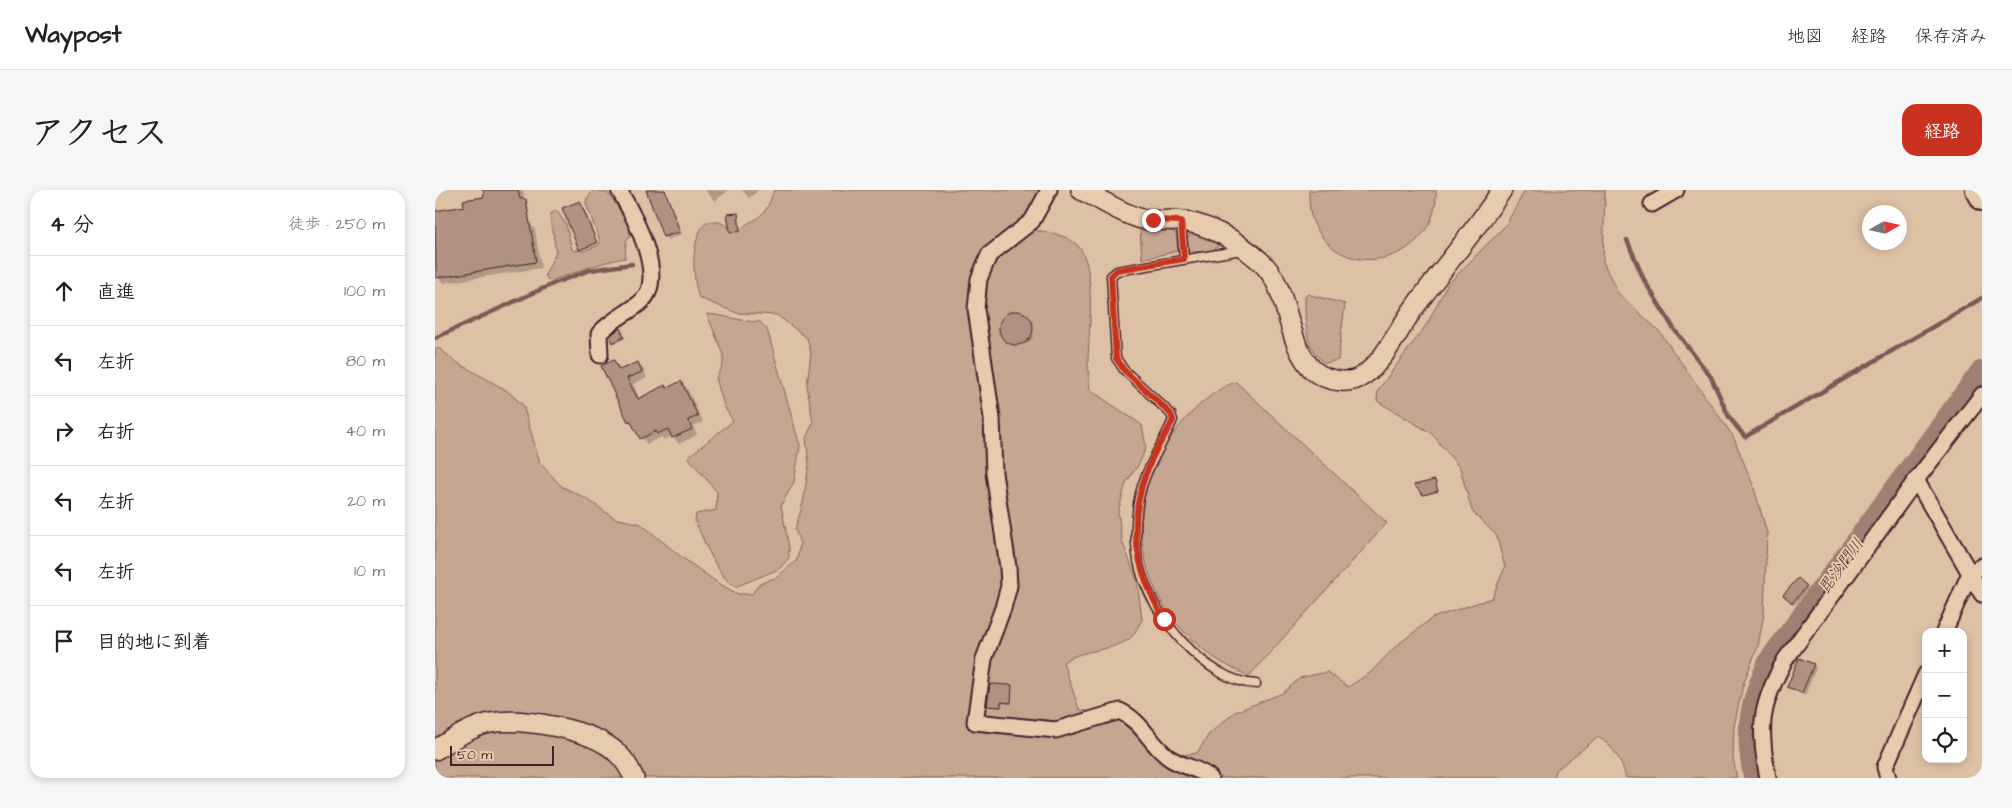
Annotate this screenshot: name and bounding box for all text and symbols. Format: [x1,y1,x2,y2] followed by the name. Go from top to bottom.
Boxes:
[25,18,122,52] text: Waypost
[1787,24,1823,49] text: 地図
[1851,24,1887,49] text: 経路
[1915,24,1987,49] text: 保存済み
[1902,104,1982,156] button: 経路
[30,109,168,158] text: アクセス
[1862,205,1907,250] north arrow
[1142,209,1165,232] route end
[50,210,94,239] text: 4 分
[288,213,385,235] text: 徒歩 · 250 m
[50,277,78,305] icon: ahead
[97,279,135,306] text: 直進
[344,280,385,302] text: 100 m
[50,347,78,375] icon: left
[97,349,135,376] text: 左折
[346,350,385,372] text: 80 m
[50,417,78,445] icon: right
[97,419,135,446] text: 右折
[345,420,385,442] text: 40 m
[50,487,78,515] icon: left
[97,489,135,516] text: 左折
[347,490,385,512] text: 20 m
[1813,534,1869,598] water label: 毘沙門川
[50,557,78,585] icon: left
[97,559,135,586] text: 左折
[354,560,385,582] text: 10 m
[1153,608,1176,631] route start
[50,627,78,655] icon: arrive
[1922,628,1967,763] map controls
[1922,628,1967,673] button: +
[97,629,211,656] text: 目的地に到着
[1922,673,1967,718] button: −
[1922,718,1967,763] button: locate
[450,743,554,766] scale bar
[457,745,492,765] text: 50 m

